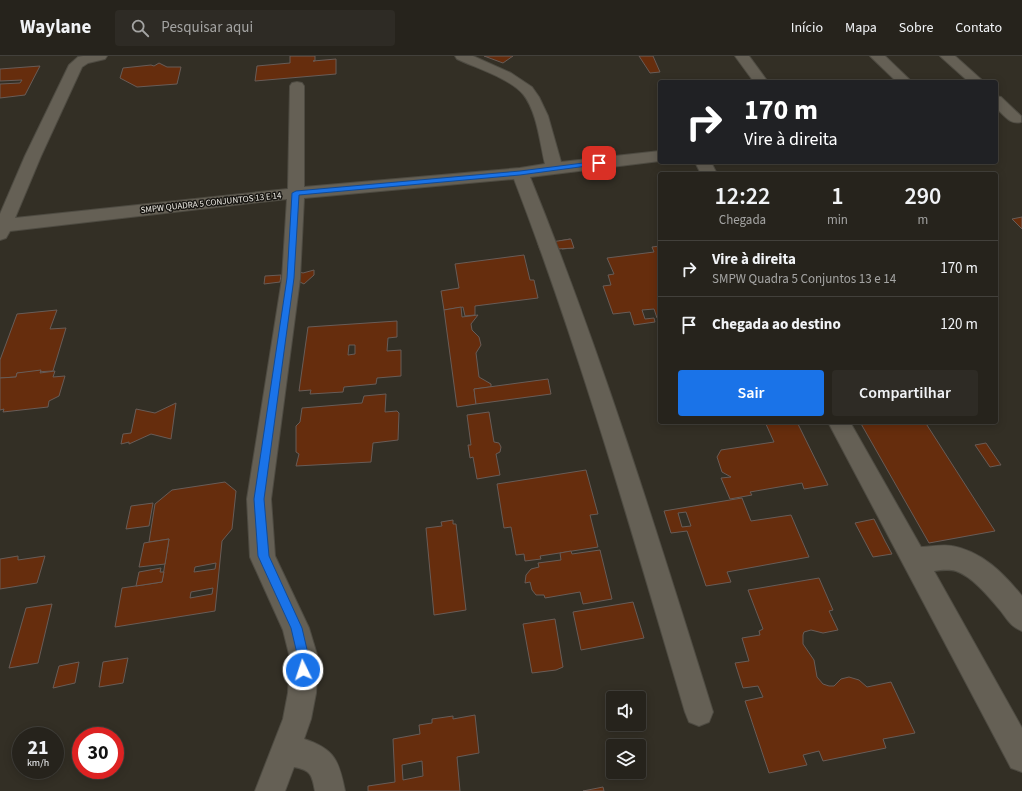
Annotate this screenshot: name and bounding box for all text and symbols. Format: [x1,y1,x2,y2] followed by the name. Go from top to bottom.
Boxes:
[115,10,395,46] search box
[20,14,91,41] text: Waylane
[129,17,151,39] icon: search
[161,17,253,38] text: Pesquisar aqui
[791,18,823,38] text: Início
[845,18,877,38] text: Mapa
[899,18,933,38] text: Sobre
[955,18,1002,38] text: Contato
[744,90,818,130] text: 170 m
[678,96,730,148] icon: right
[744,127,838,152] text: Vire à direita
[582,146,616,180] pin
[588,152,610,174] icon: arrive
[715,179,770,214] text: 12:22
[831,179,844,214] text: 1
[905,179,941,214] text: 290
[140,189,283,217] street label: SMPW QUADRA 5 CONJUNTOS 13 E 14
[719,211,766,229] text: Chegada
[827,211,848,229] text: min
[918,211,928,229] text: m
[712,249,796,270] text: Vire à direita
[678,258,700,280] icon: right
[940,258,978,279] text: 170 m
[712,270,896,288] text: SMPW Quadra 5 Conjuntos 13 e 14
[678,314,700,336] icon: arrive
[712,314,841,335] text: Chegada ao destino
[940,314,978,335] text: 120 m
[678,370,824,416] button: Sair
[832,370,978,416] button: Compartilhar
[282,649,324,691] position arrow
[606,691,646,779] map controls
[606,691,646,731] button: sound
[72,727,124,779] speed limit sign: 30
[27,734,49,762] text: 21
[606,739,646,779] button: layers
[27,756,49,770] text: km/h

